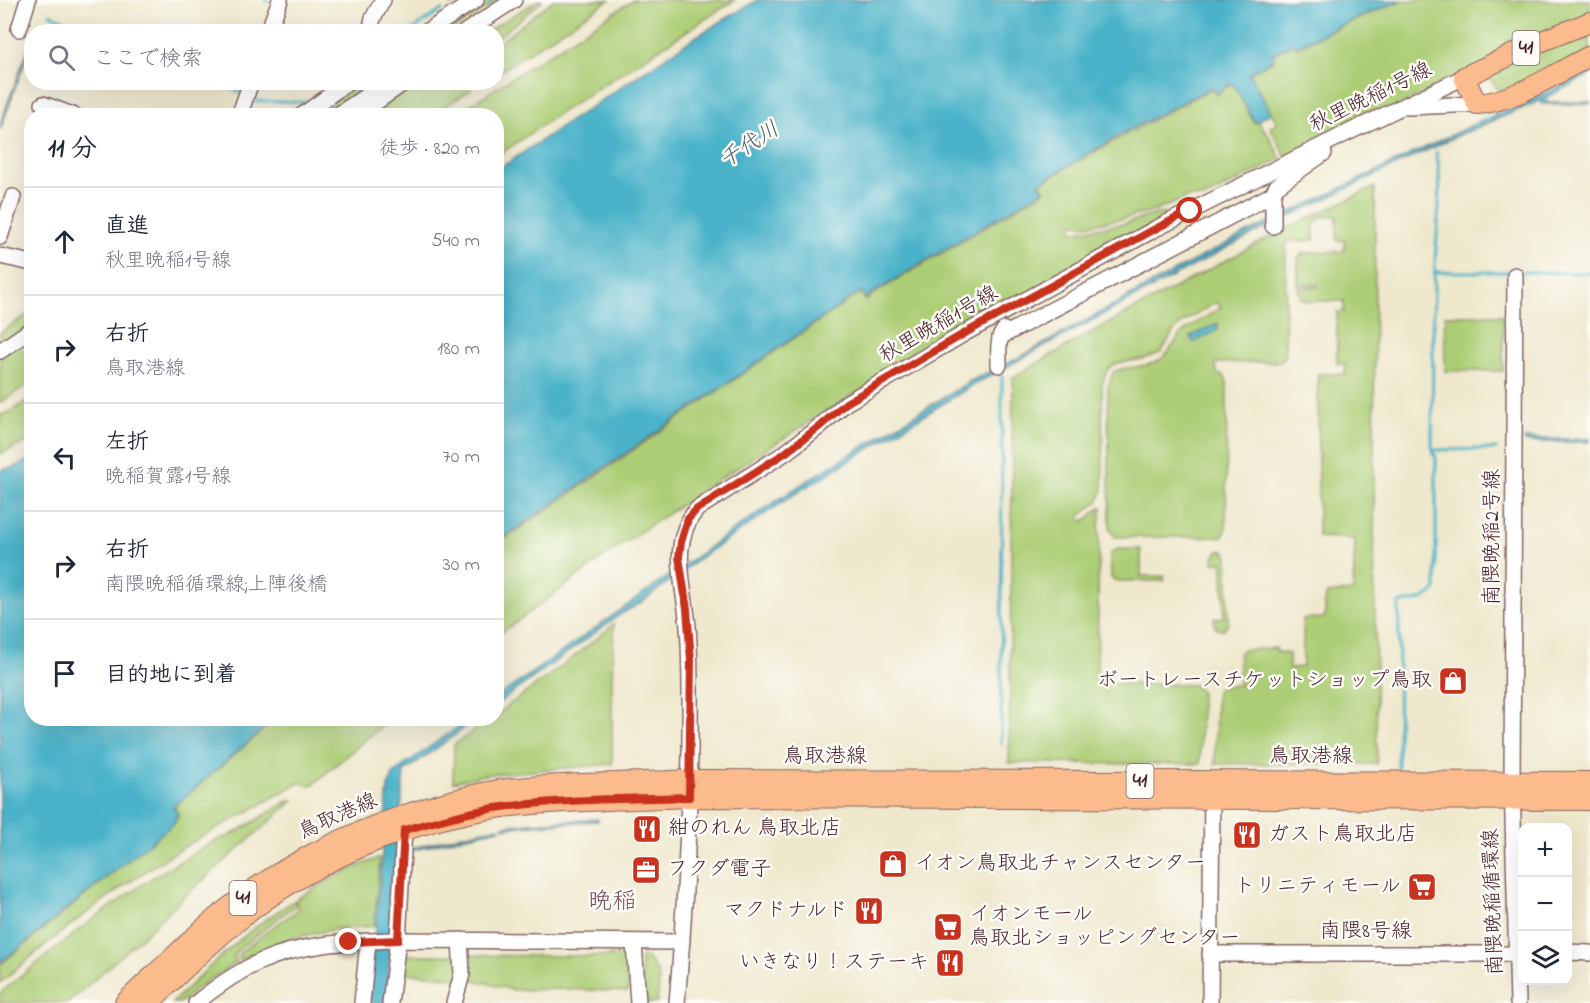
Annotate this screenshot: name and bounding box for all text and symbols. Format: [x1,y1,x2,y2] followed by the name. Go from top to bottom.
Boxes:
[24,24,504,90] search box
[1512,31,1540,65] road number: 41
[45,41,78,74] icon: search
[93,44,203,76] text: ここで検索
[1305,55,1437,141] street label: 秋里晩稲1号線
[714,115,786,177] water label: 千代川
[48,131,97,169] text: 11 分
[379,135,480,164] text: 徒歩 · 820 m
[1176,197,1202,223] route start
[105,211,149,243] text: 直進
[48,225,81,258] icon: ahead
[431,227,480,256] text: 540 m
[105,247,231,276] text: 秋里晩稲1号線
[874,279,1004,371] street label: 秋里晩稲1号線
[105,319,149,351] text: 右折
[48,333,81,366] icon: right
[437,335,480,364] text: 180 m
[105,355,185,384] text: 鳥取港線
[105,427,149,459] text: 左折
[48,441,81,474] icon: left
[443,443,480,472] text: 70 m
[105,463,231,492] text: 晩稲賀露1号線
[1478,469,1508,605] street label: 南隈晩稲2号線
[105,535,149,567] text: 右折
[48,549,81,582] icon: right
[443,551,480,580] text: 30 m
[105,571,328,600] text: 南隈晩稲循環線;上陣後橋
[48,657,81,690] icon: arrive
[105,660,237,692] text: 目的地に到着
[1437,665,1469,697] shop icon: ボートレースチケットショップ鳥取
[1097,666,1432,696] place label: ボートレースチケットショップ鳥取
[783,742,867,772] street label: 鳥取港線
[1269,742,1353,772] street label: 鳥取港線
[1126,764,1154,798] road number: 41
[294,786,382,848] street label: 鳥取港線
[631,813,663,845] restaurant icon: 紺のれん 鳥取北店
[668,814,841,844] place label: 紺のれん 鳥取北店
[1231,819,1263,851] restaurant icon: ガスト鳥取北店
[1268,820,1417,850] place label: ガスト鳥取北店
[1518,823,1572,985] map controls
[1518,823,1572,877] button: +
[1476,828,1512,976] street label: 南隈晩稲循環線
[877,848,909,880] shop icon: イオン鳥取北チャンスセンター
[914,849,1206,879] place label: イオン鳥取北チャンスセンター
[630,854,662,886] office icon: フクダ電子
[667,855,772,885] place label: フクダ電子
[1406,871,1438,903] supermarket icon: トリニティモール
[1234,872,1401,902] place label: トリニティモール
[1518,877,1572,931] button: −
[230,881,256,915] road number: 41
[588,885,636,920] district label: 晩稲
[853,895,885,927] restaurant icon: マクドナルド
[724,896,848,926] place label: マクドナルド
[969,900,1240,954] place label: イオンモール 鳥取北ショッピングセンター
[932,911,964,943] supermarket icon: イオンモール 鳥取北ショッピングセンター
[1320,917,1412,947] street label: 南隈8号線
[335,928,361,954] route end
[1518,931,1572,985] button: layers
[934,947,966,979] restaurant icon: いきなり！ステーキ
[739,948,929,978] place label: いきなり！ステーキ

